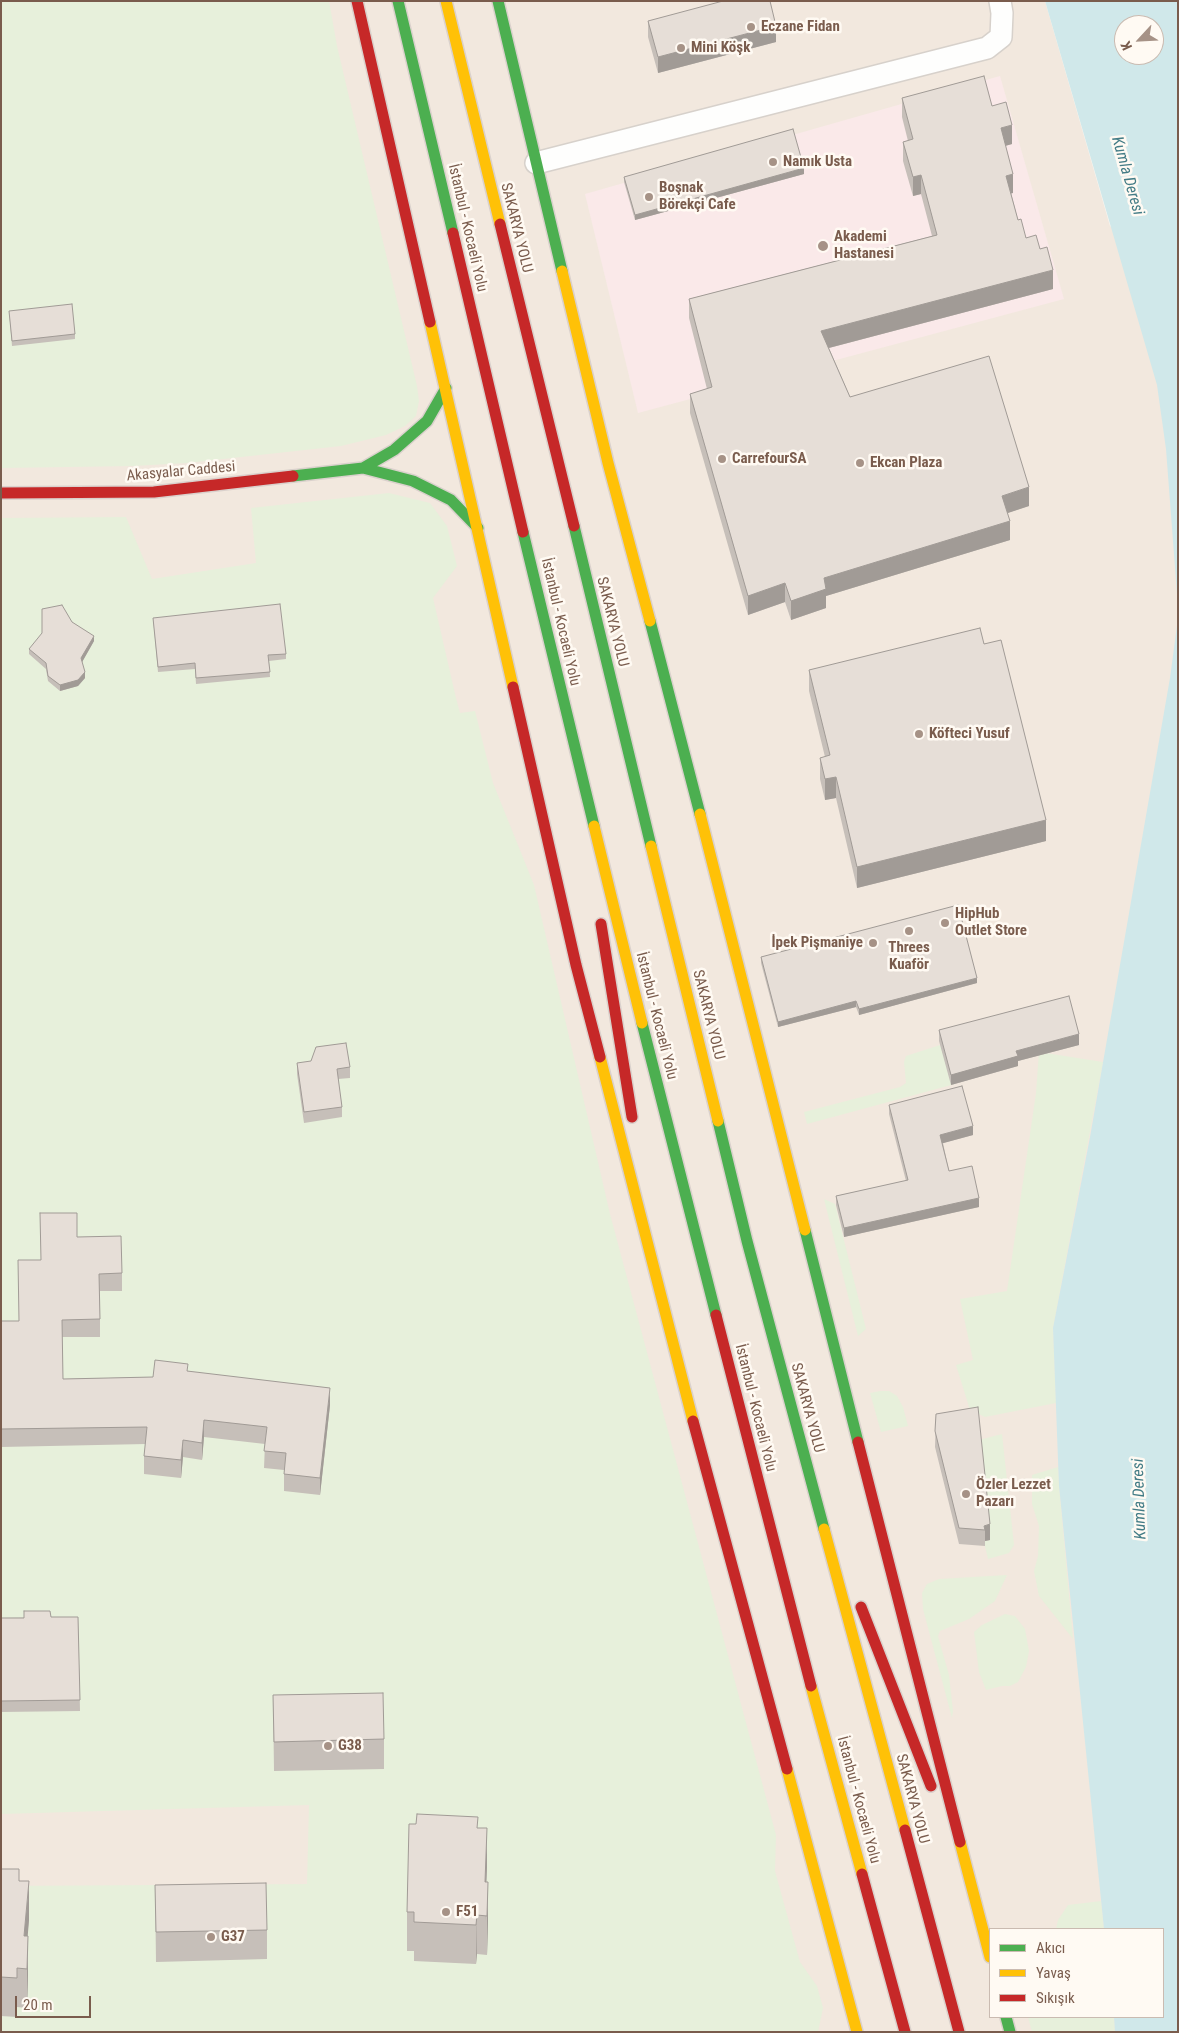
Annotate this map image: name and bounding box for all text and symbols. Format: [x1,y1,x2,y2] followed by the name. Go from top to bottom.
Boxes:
[1114,15,1164,65] north arrow
[761,18,840,36] place label: Eczane Fidan
[745,21,757,33] marker: Eczane Fidan
[691,39,750,57] place label: Mini Köşk
[1117,39,1135,53] text: K
[675,42,687,54] marker: Mini Köşk
[1107,135,1147,217] water label: Kumla Deresi
[783,153,852,171] place label: Namık Usta
[767,156,779,168] marker: Namık Usta
[444,162,490,294] street label: İstanbul - Kocaeli Yolu
[659,179,736,214] place label: Boşnak Börekçi Cafe
[496,181,536,275] street label: SAKARYA YOLU
[643,191,655,203] marker: Boşnak Börekçi Cafe
[834,228,894,263] place label: Akademi Hastanesi
[816,239,830,253] marker: Akademi Hastanesi
[732,450,806,468] place label: CarrefourSA
[716,453,728,465] marker: CarrefourSA
[870,454,942,472] place label: Ekcan Plaza
[854,457,866,469] marker: Ekcan Plaza
[126,458,236,486] street label: Akasyalar Caddesi
[537,556,583,688] street label: İstanbul - Kocaeli Yolu
[592,575,632,669] street label: SAKARYA YOLU
[929,725,1010,743] place label: Köfteci Yusuf
[913,728,925,740] marker: Köfteci Yusuf
[955,905,1027,940] place label: HipHub Outlet Store
[939,917,951,929] marker: HipHub Outlet Store
[903,925,915,937] marker: Threes Kuaför
[771,934,863,952] place label: İpek Pişmaniye
[867,937,879,949] marker: İpek Pişmaniye
[888,939,930,974] place label: Threes Kuaför
[631,950,681,1082] street label: İstanbul - Kocaeli Yolu
[688,968,728,1062] street label: SAKARYA YOLU
[730,1342,780,1474] street label: İstanbul - Kocaeli Yolu
[786,1361,828,1455] street label: SAKARYA YOLU
[1129,1458,1151,1540] water label: Kumla Deresi
[976,1476,1051,1511] place label: Özler Lezzet Pazarı
[960,1488,972,1500] marker: Özler Lezzet Pazarı
[832,1735,884,1865] street label: İstanbul - Kocaeli Yolu
[338,1737,362,1755] place label: G38
[322,1740,334,1752] marker: G38
[891,1752,933,1846] street label: SAKARYA YOLU
[456,1903,478,1921] place label: F51
[440,1906,452,1918] marker: F51
[221,1928,245,1946] place label: G37
[989,1928,1164,2018] legend
[205,1931,217,1943] marker: G37
[1036,1939,1065,1957] text: Akıcı
[1036,1964,1071,1982] text: Yavaş
[18,1986,94,2018] scale bar
[1036,1989,1075,2007] text: Sıkışık
[23,1996,53,2014] text: 20 m

